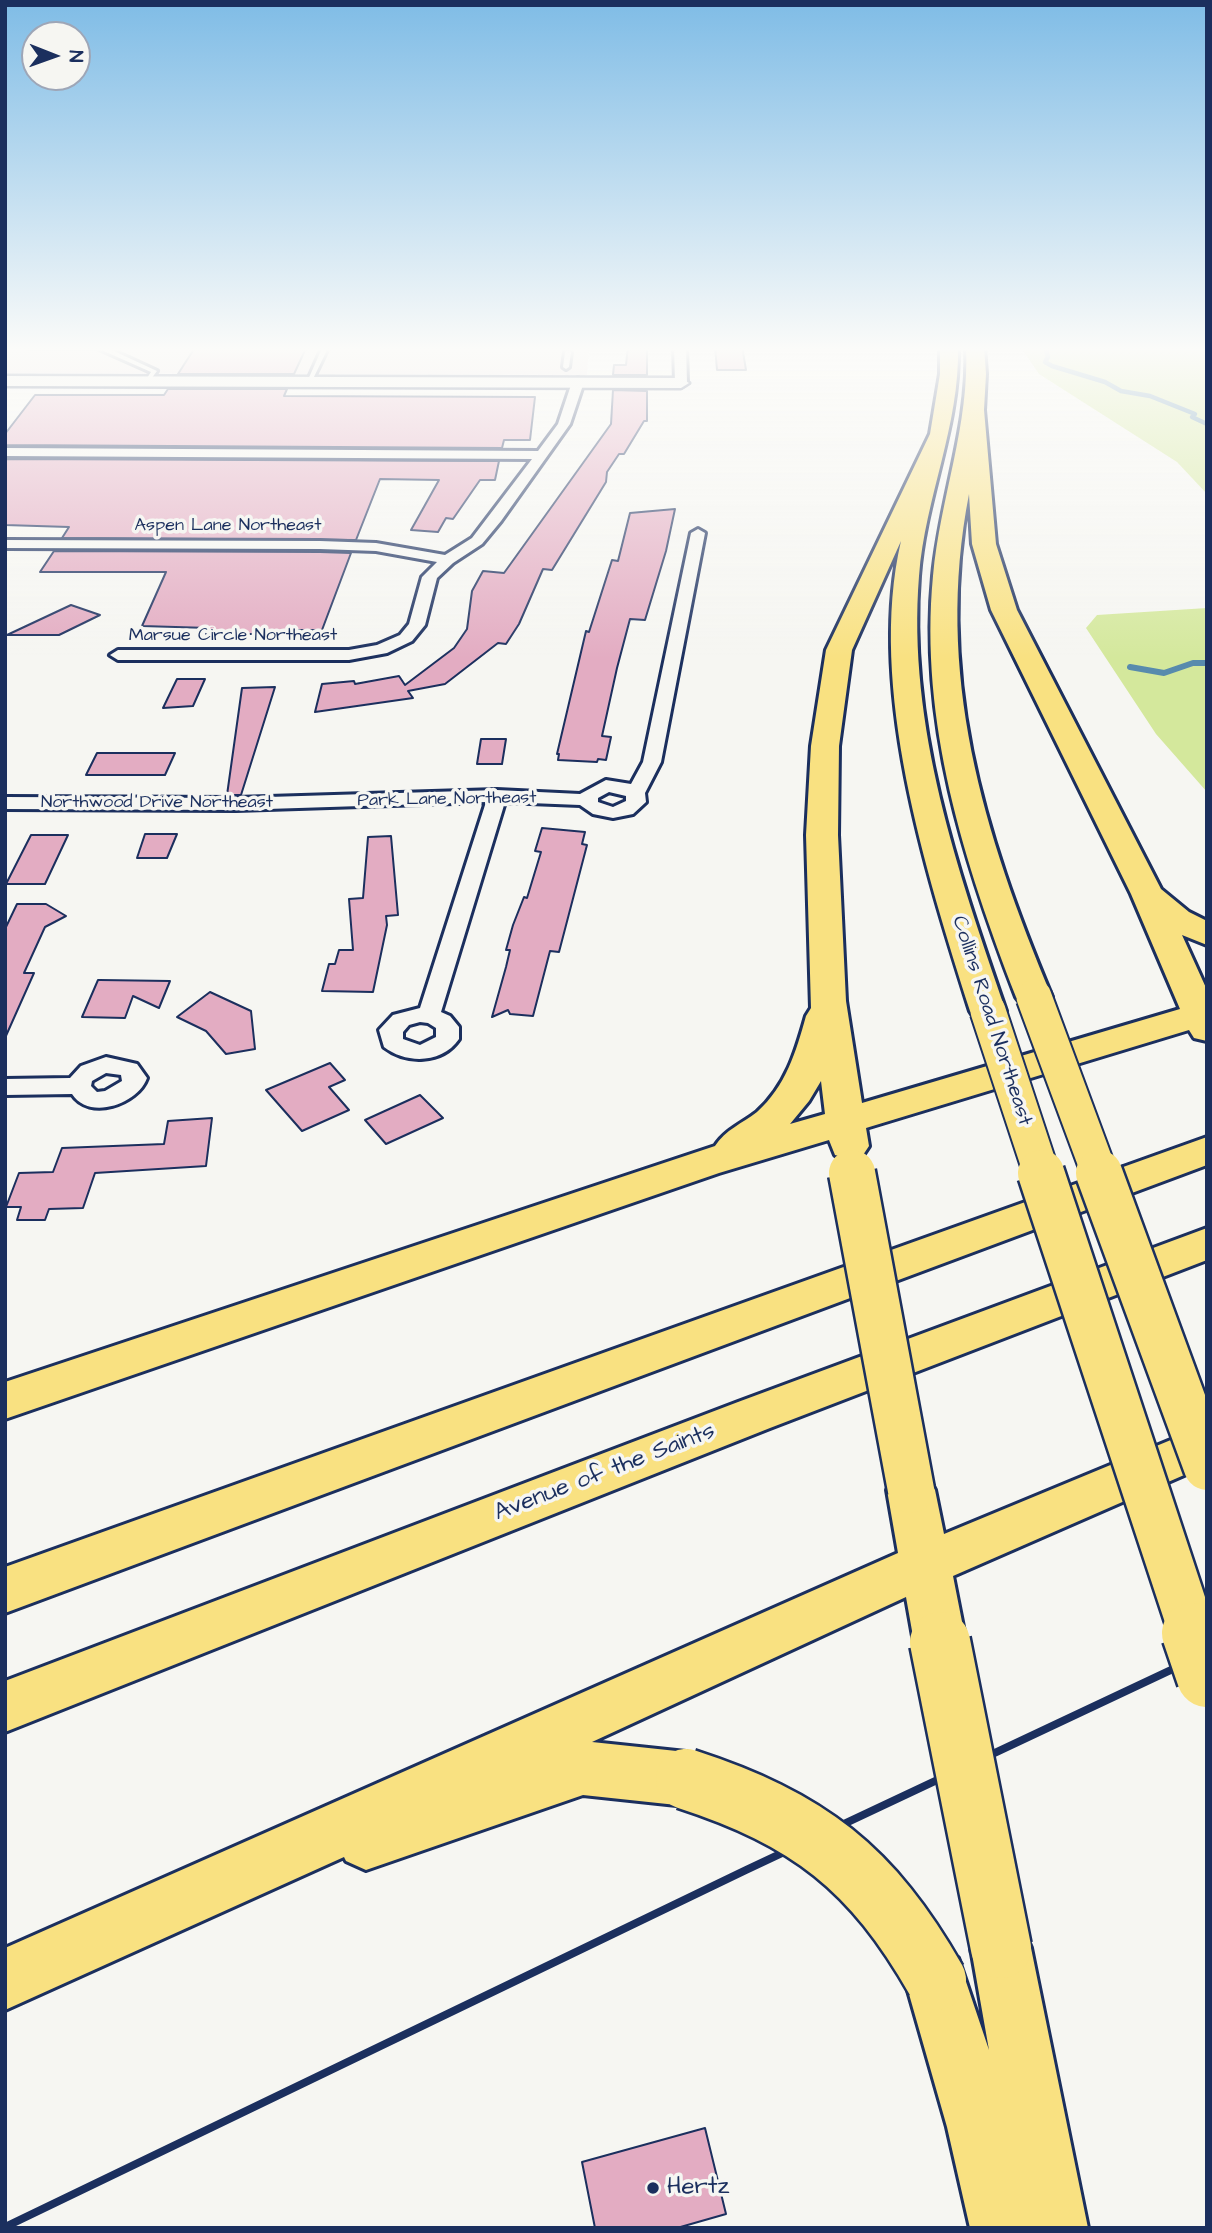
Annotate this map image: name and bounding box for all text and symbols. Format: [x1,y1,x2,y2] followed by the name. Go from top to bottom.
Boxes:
[21,21,91,91] north arrow
[62,50,89,63] text: N
[135,515,321,537] street label: Aspen Lane Northeast
[129,625,337,647] street label: Marsue Circle Northeast
[357,788,537,812] street label: Park Lane Northeast
[41,792,273,814] street label: Northwood Drive Northeast
[945,913,1037,1129] street label: Collins Road Northeast
[491,1418,719,1528] street label: Avenue of the Saints
[667,2174,729,2202] place label: Hertz
[645,2180,661,2196] marker: Hertz

